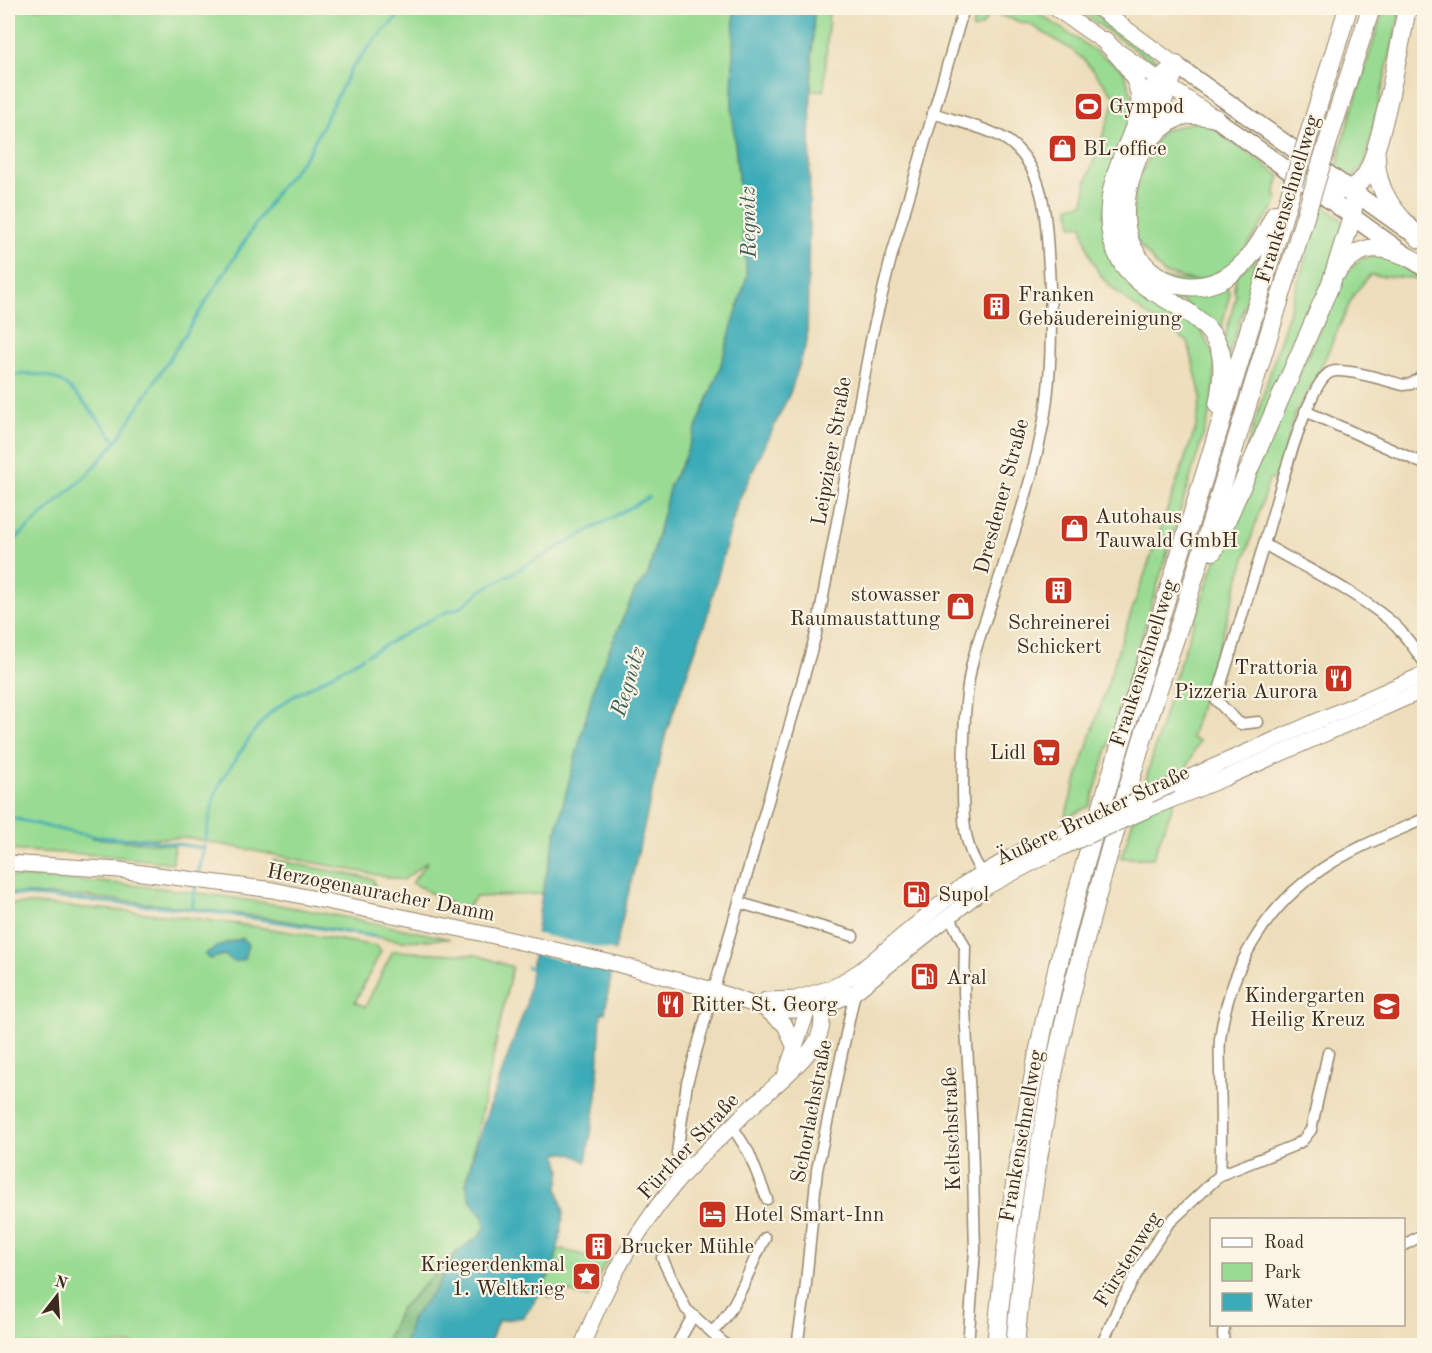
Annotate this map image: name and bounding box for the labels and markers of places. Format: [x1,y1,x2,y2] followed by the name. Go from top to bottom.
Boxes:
[1072,90,1104,122] sports icon: Gympod
[1109,97,1184,118] place label: Gympod
[1046,132,1078,164] shop icon: BL-office
[1083,139,1167,160] place label: BL-office
[1018,285,1183,330] place label: Franken Gebäudereinigung
[981,290,1013,322] building icon: Franken Gebäudereinigung
[1095,507,1238,552] place label: Autohaus Tauwald GmbH
[1058,512,1090,544] shop icon: Autohaus Tauwald GmbH
[1043,575,1075,607] building icon: Schreinerei Schickert
[790,585,941,630] place label: stowasser Raumaustattung
[945,590,977,622] shop icon: stowasser Raumaustattung
[1008,613,1110,658] place label: Schreinerei Schickert
[1174,658,1318,703] place label: Trattoria Pizzeria Aurora
[1323,663,1355,695] restaurant icon: Trattoria Pizzeria Aurora
[1031,736,1063,768] supermarket icon: Lidl
[990,743,1026,764] place label: Lidl
[901,878,933,910] fuel station icon: Supol
[938,885,990,906] place label: Supol
[909,961,941,993] fuel station icon: Aral
[946,968,987,989] place label: Aral
[1244,986,1365,1031] place label: Kindergarten Heilig Kreuz
[654,988,686,1020] restaurant icon: Ritter St. Georg
[1370,991,1402,1023] school or university icon: Kindergarten Heilig Kreuz
[691,995,838,1016] place label: Ritter St. Georg
[697,1198,729,1230] hotel icon: Hotel Smart-Inn
[734,1205,884,1226] place label: Hotel Smart-Inn
[583,1230,615,1262] building icon: Brucker Mühle
[620,1237,754,1258] place label: Brucker Mühle
[420,1255,566,1300] place label: Kriegerdenkmal 1. Weltkrieg
[570,1260,602,1292] place icon: Kriegerdenkmal 1. Weltkrieg

